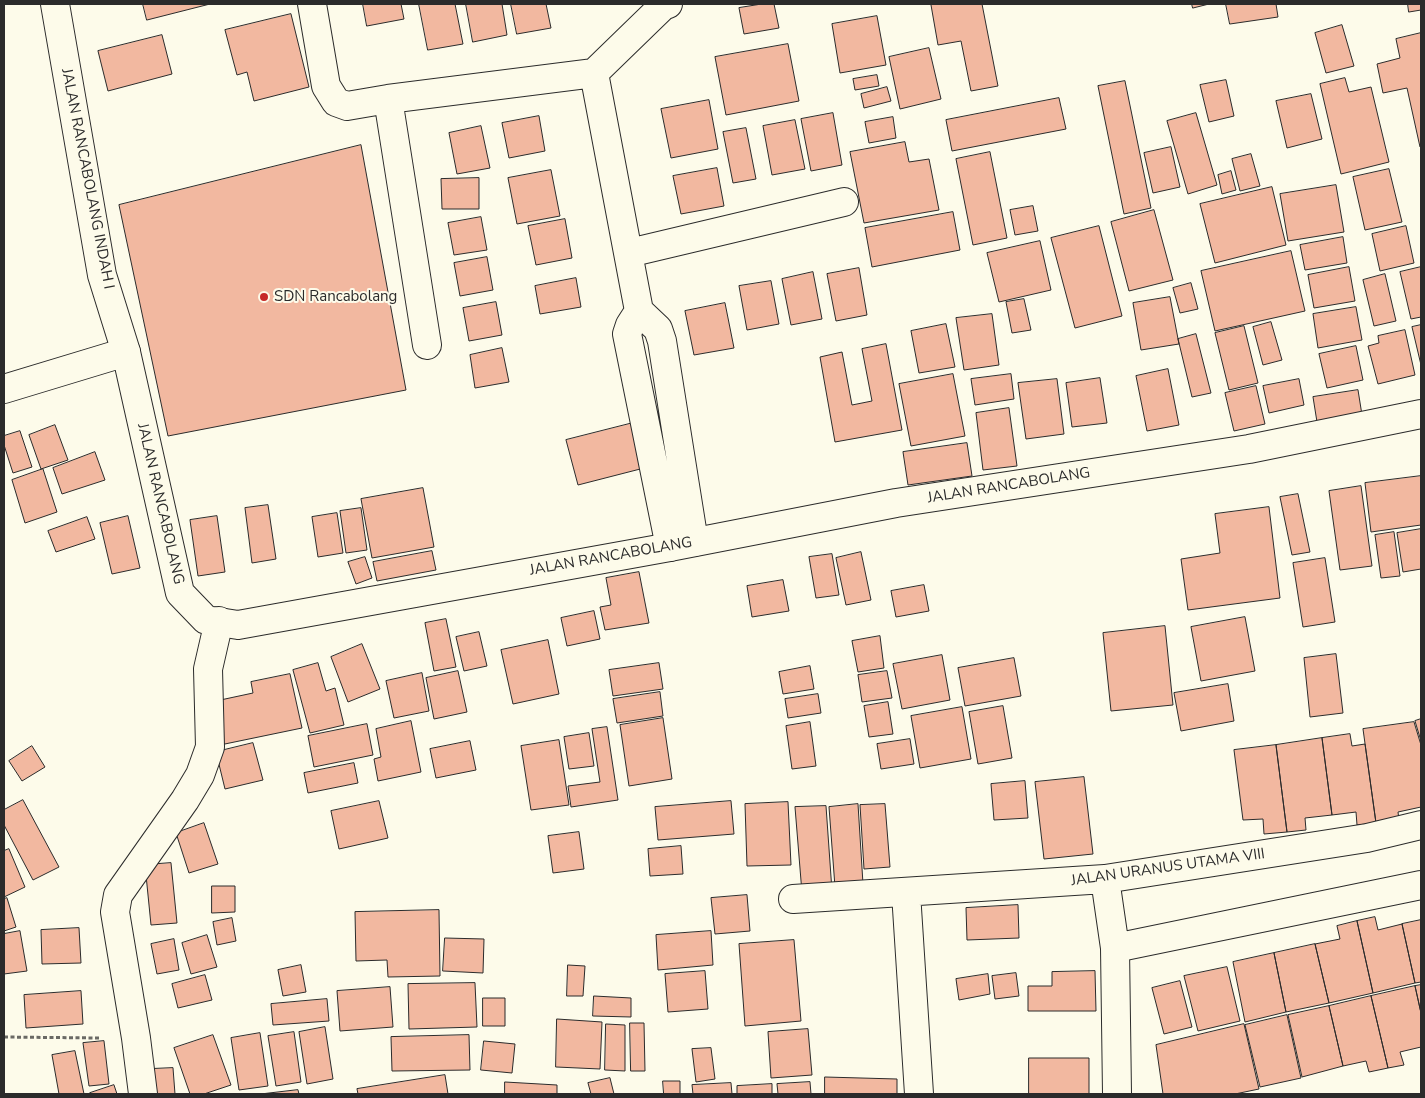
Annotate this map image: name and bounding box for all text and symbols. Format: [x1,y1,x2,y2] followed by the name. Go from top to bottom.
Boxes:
[57,67,117,291] street label: JALAN RANCABOLANG INDAH I
[274,288,397,306] place label: SDN Rancabolang
[258,291,270,303] marker: SDN Rancabolang
[133,422,187,586] street label: JALAN RANCABOLANG
[926,464,1092,508] street label: JALAN RANCABOLANG
[528,534,694,580] street label: JALAN RANCABOLANG
[1070,845,1266,891] street label: JALAN URANUS UTAMA VIII

